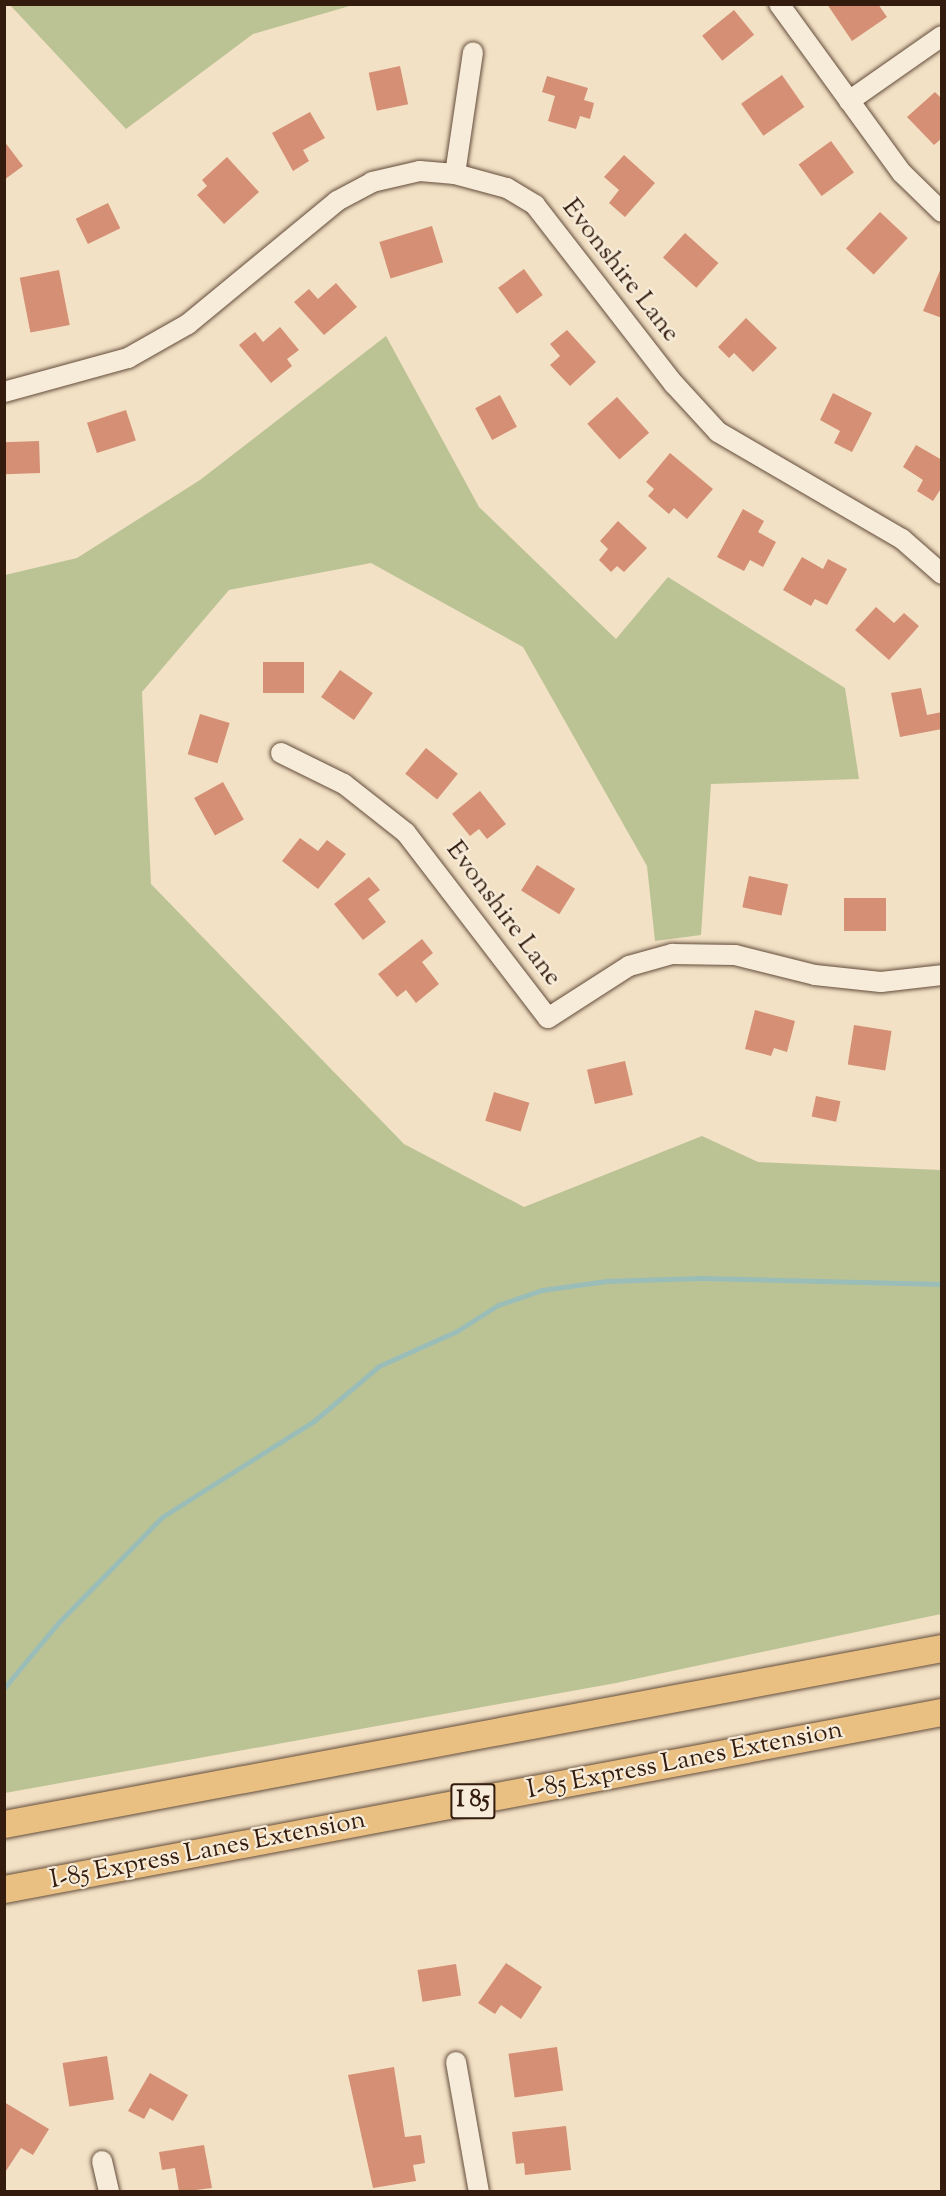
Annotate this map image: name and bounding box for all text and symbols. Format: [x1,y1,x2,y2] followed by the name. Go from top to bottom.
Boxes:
[554,193,686,349] street label: Evonshire Lane
[438,835,568,993] street label: Evonshire Lane
[525,1715,845,1807] street label: I-85 Express Lanes Extension
[449,1780,497,1822] road number: I 85
[48,1805,368,1897] street label: I-85 Express Lanes Extension

